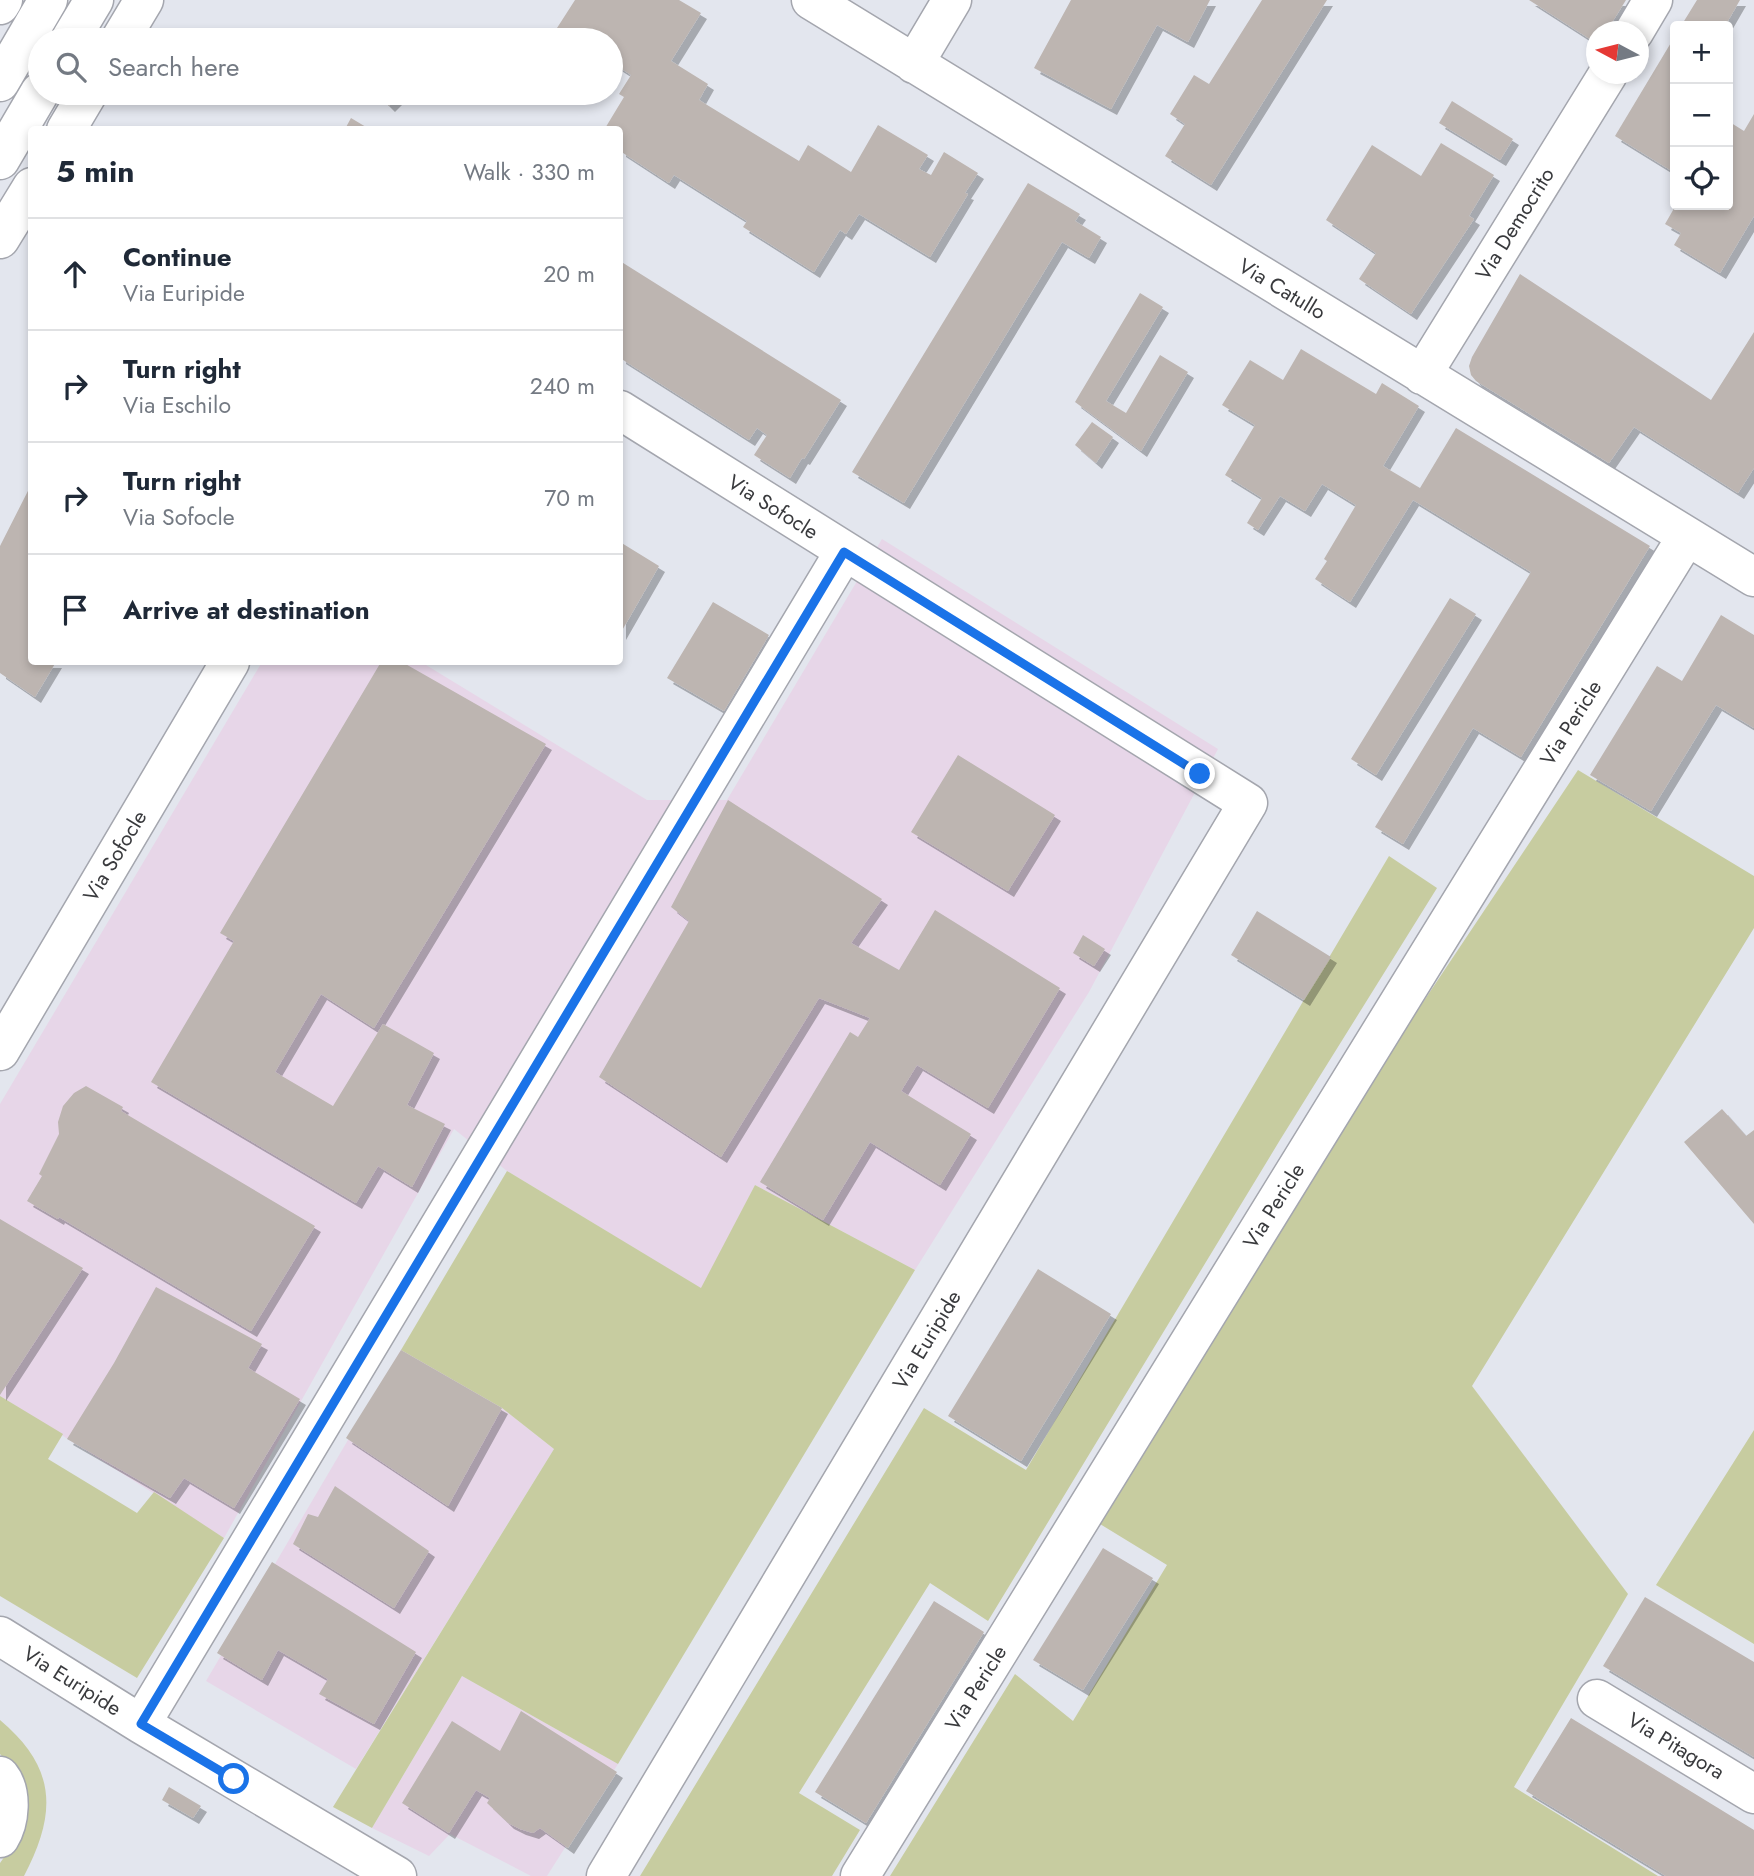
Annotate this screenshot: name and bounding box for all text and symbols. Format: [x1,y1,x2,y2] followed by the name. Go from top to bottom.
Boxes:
[1586,21,1649,84] north arrow
[1670,21,1733,210] map controls
[1670,21,1733,84] button: +
[28,28,623,105] search box
[52,48,90,86] icon: search
[108,48,240,86] text: Search here
[1670,84,1733,147] button: −
[1670,147,1733,210] button: locate
[56,150,134,193] text: 5 min
[464,155,595,189] text: Walk · 330 m
[1468,162,1562,286] street label: Via Democrito
[123,238,232,276] text: Continue
[1233,251,1331,327] street label: Via Catullo
[56,255,94,293] icon: ahead
[543,257,595,291] text: 20 m
[123,276,245,310] text: Via Euripide
[123,350,241,388] text: Turn right
[56,367,94,405] icon: right
[530,369,595,403] text: 240 m
[123,388,231,422] text: Via Eschilo
[123,462,241,500] text: Turn right
[722,467,824,547] street label: Via Sofocle
[56,479,94,517] icon: right
[544,481,595,515] text: 70 m
[123,500,235,534] text: Via Sofocle
[56,591,94,629] icon: arrive
[123,591,370,629] text: Arrive at destination
[1533,674,1609,772] street label: Via Pericle
[1184,758,1215,789] route end
[76,804,154,907] street label: Via Sofocle
[1236,1157,1312,1255] street label: Via Pericle
[886,1284,969,1395] street label: Via Euripide
[17,1639,127,1723] street label: Via Euripide
[938,1639,1014,1737] street label: Via Pericle
[1622,1705,1730,1787] street label: Via Pitagora
[218,1763,249,1794] route start

